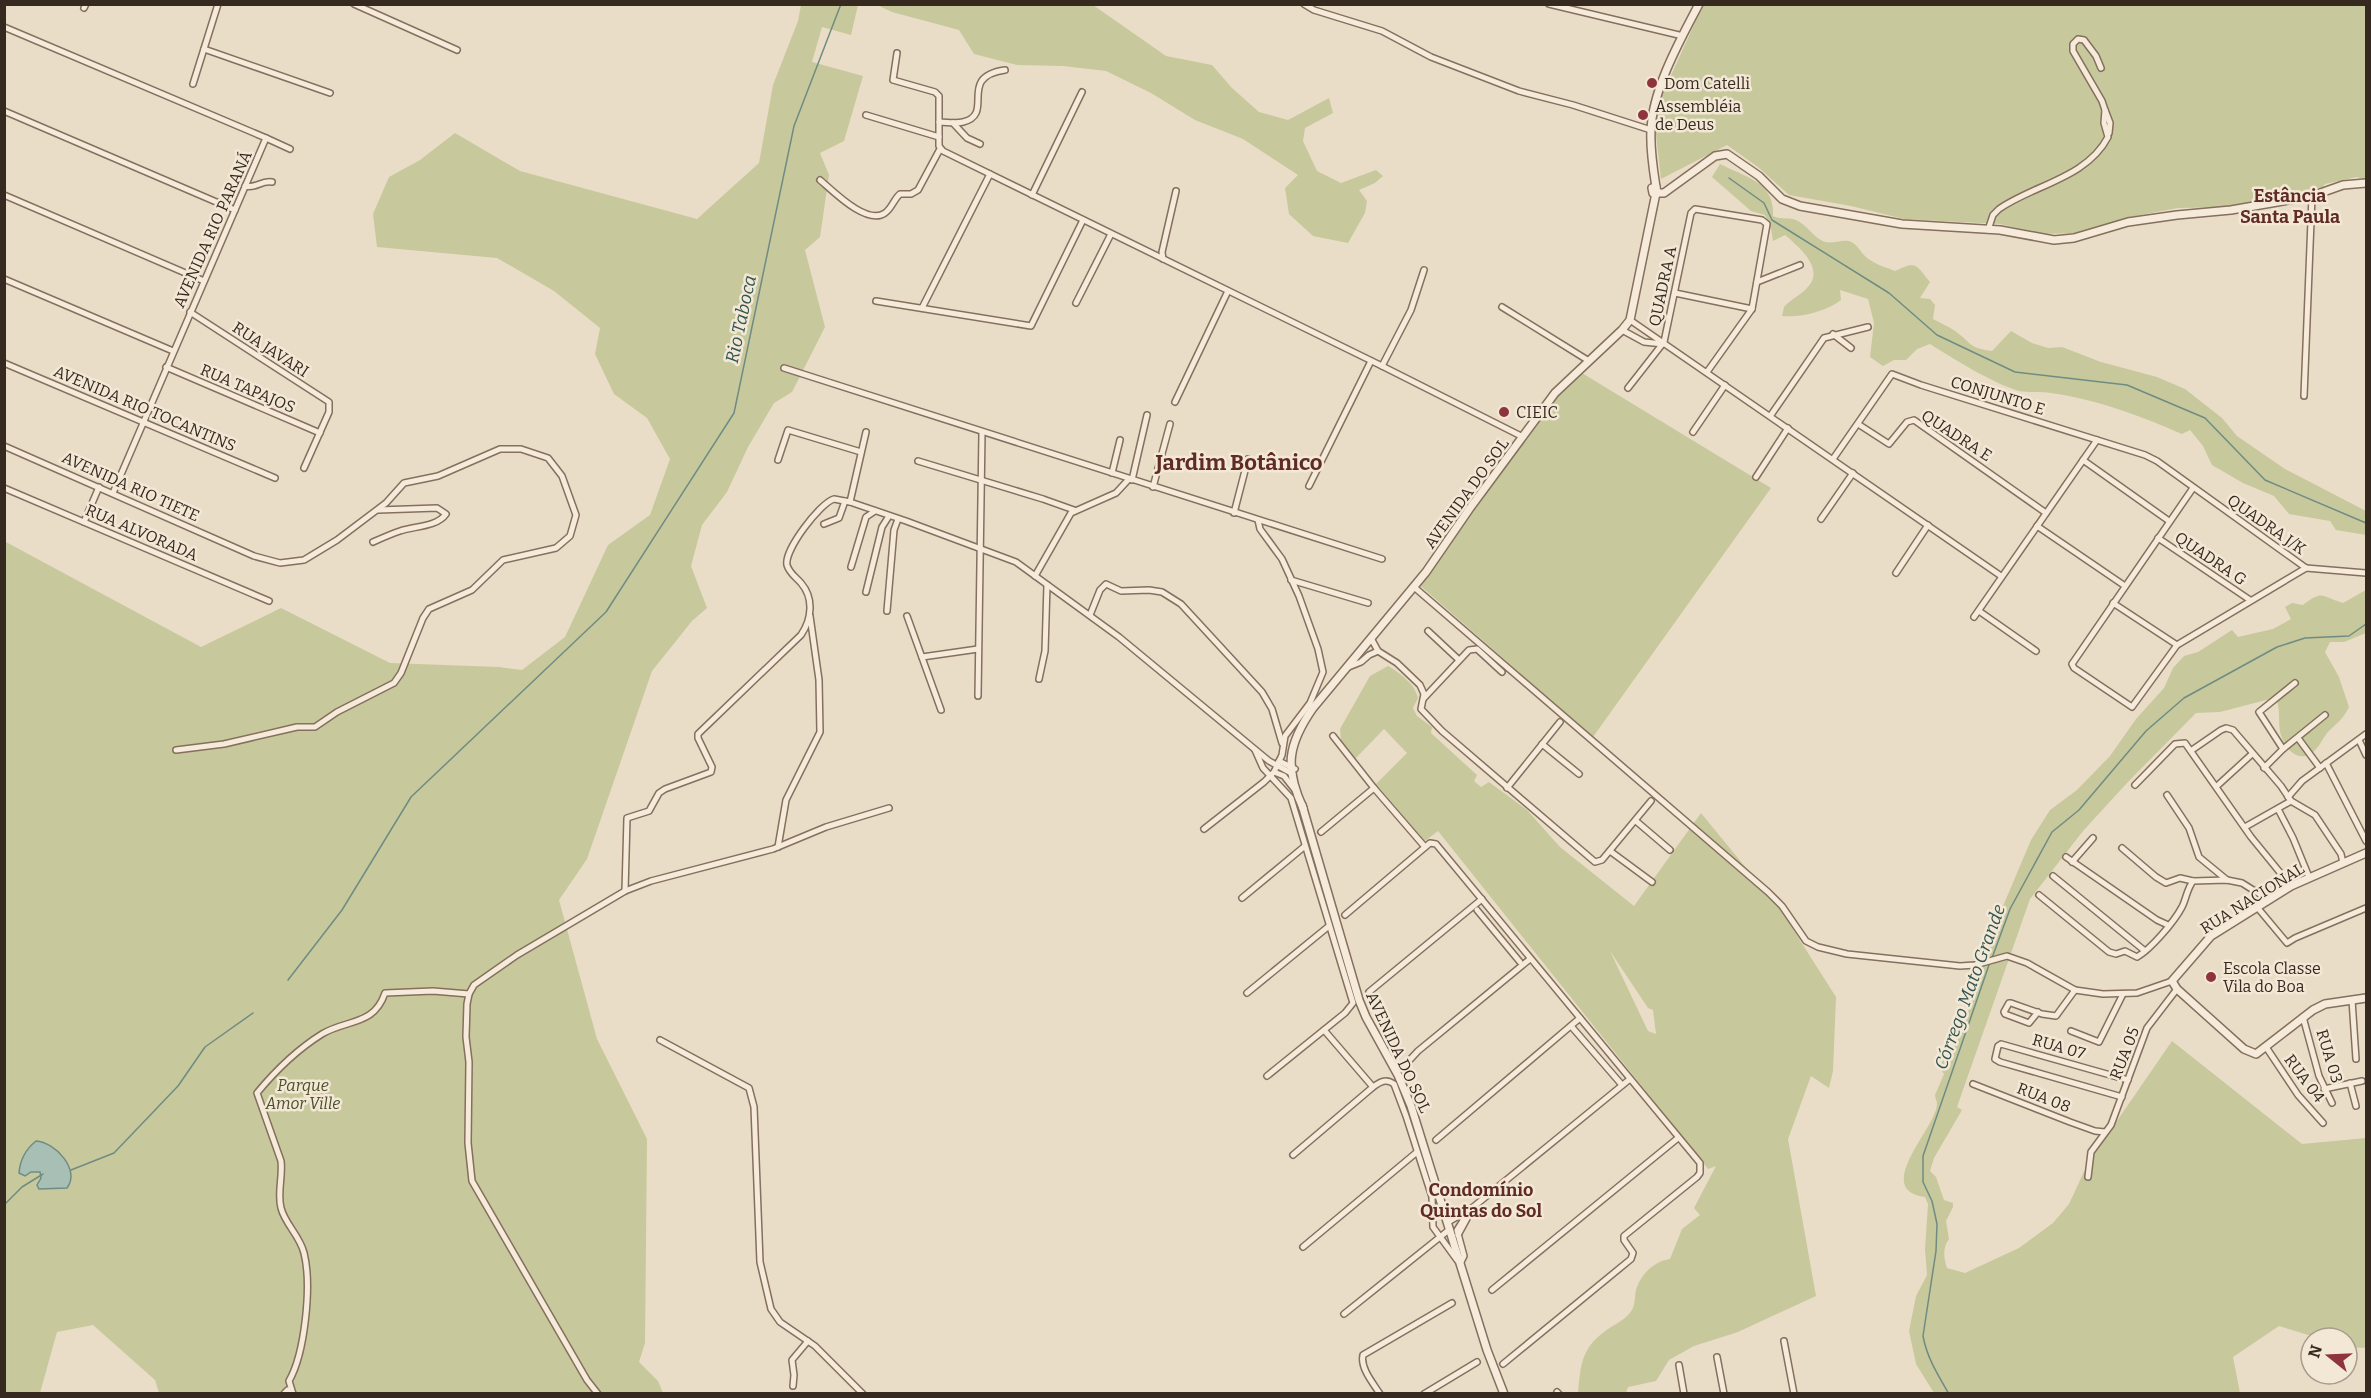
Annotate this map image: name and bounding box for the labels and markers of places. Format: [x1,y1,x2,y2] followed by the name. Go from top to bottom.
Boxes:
[1664,74,1750,93] place label: Dom Catelli
[1645,76,1659,90] marker: Dom Catelli
[1655,97,1742,134] place label: Assembléia de Deus
[1636,108,1650,122] marker: Assembléia de Deus
[1516,403,1558,422] place label: CIEIC
[1497,405,1511,419] marker: CIEIC
[2223,959,2321,996] place label: Escola Classe Vila do Boa
[2204,970,2218,984] marker: Escola Classe Vila do Boa

